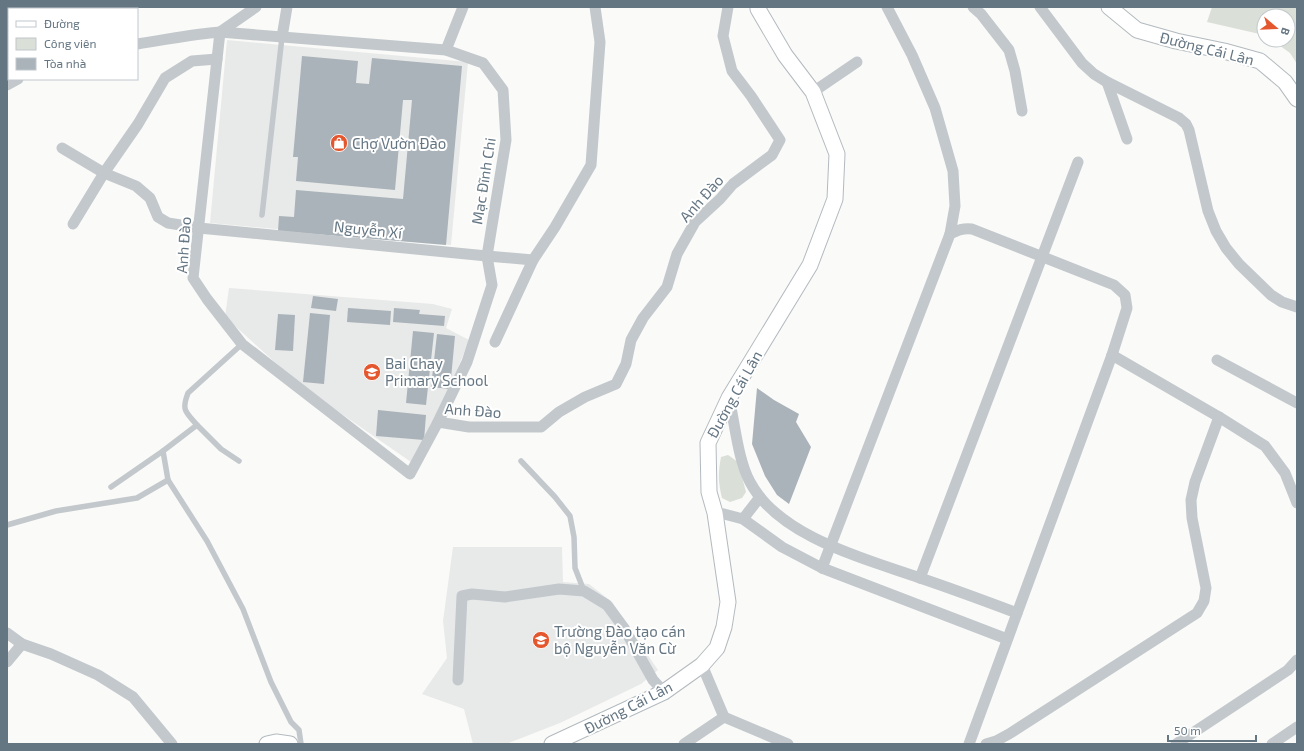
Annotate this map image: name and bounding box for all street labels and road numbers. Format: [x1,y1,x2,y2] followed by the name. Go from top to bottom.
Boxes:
[1158,28,1256,68] street label: Đường Cái Lân
[467,136,499,226] street label: Mạc Đĩnh Chi
[675,171,727,225] street label: Anh Đào
[172,216,194,274] street label: Anh Đào
[333,216,404,242] street label: Nguyễn Xí
[703,347,765,441] street label: Đường Cái Lân
[444,399,502,421] street label: Anh Đào
[581,677,675,737] street label: Đường Cái Lân

